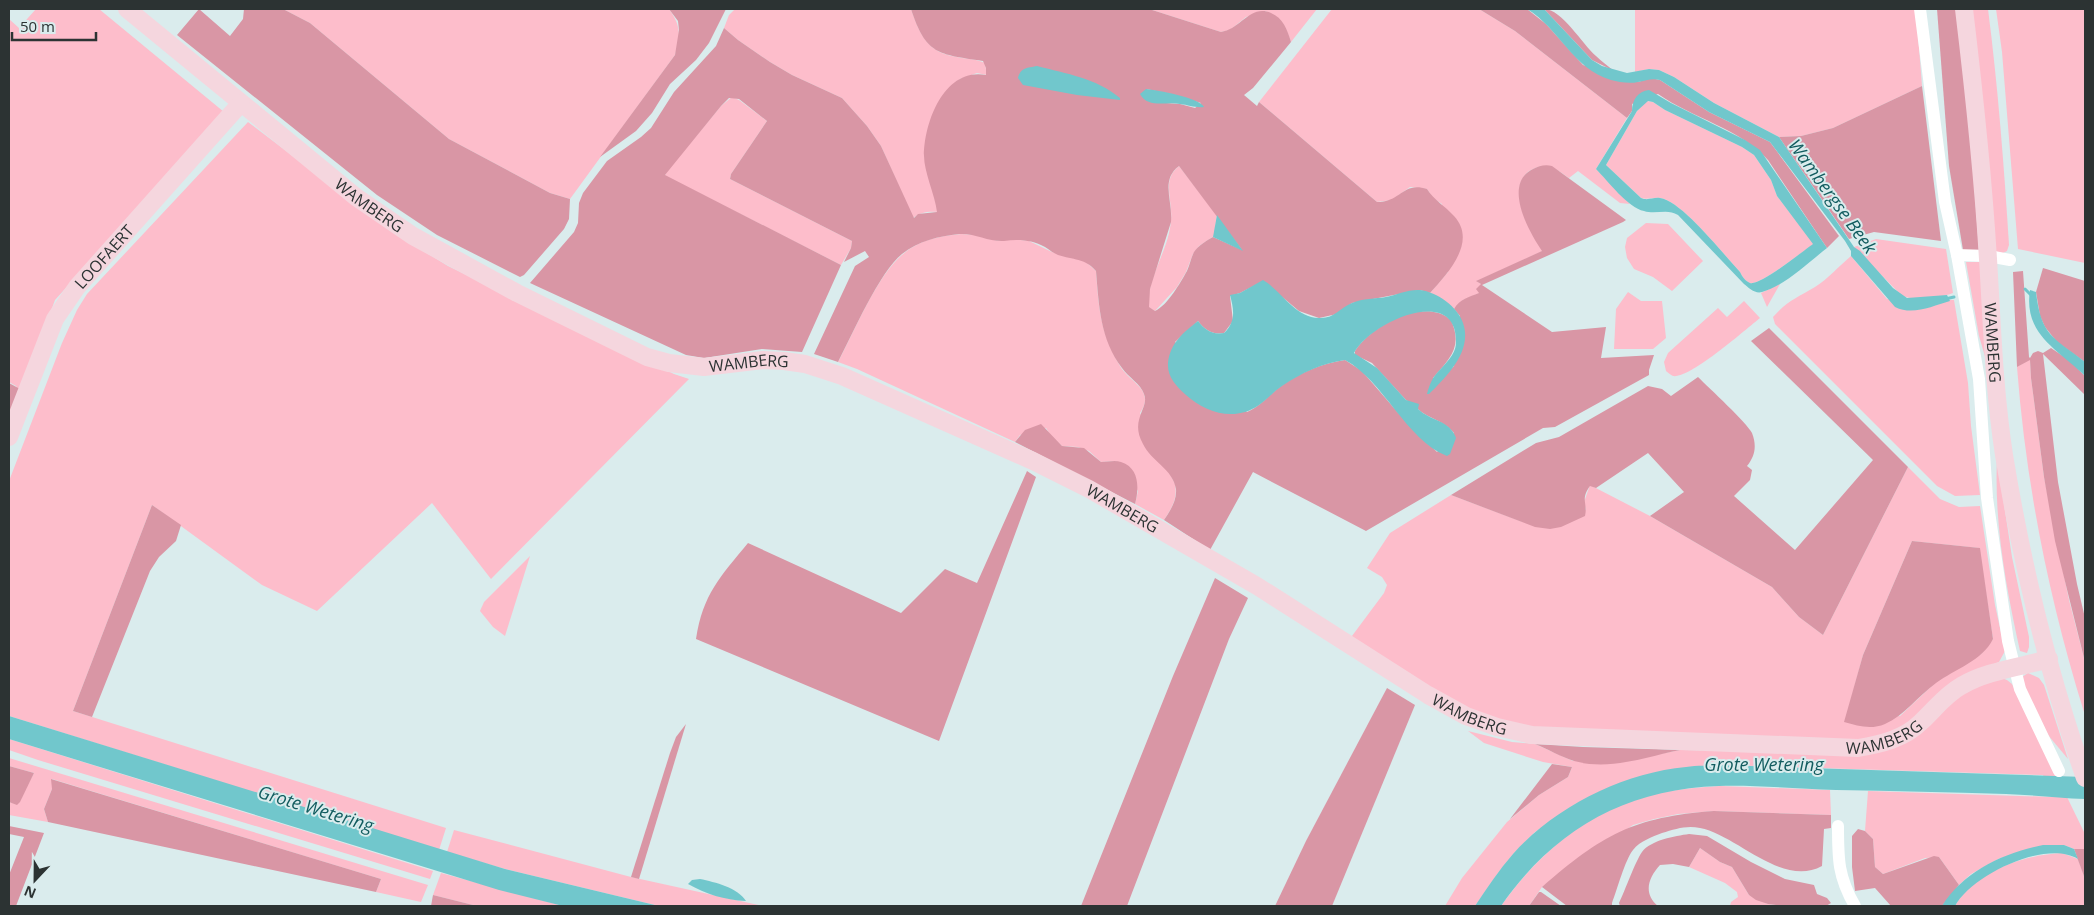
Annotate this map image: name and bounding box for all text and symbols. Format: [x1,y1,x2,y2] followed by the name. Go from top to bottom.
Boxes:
[12,10,96,42] scale bar
[20,16,55,36] text: 50 m
[1783,134,1883,259] water label: Wambergse Beek
[330,173,408,238] street label: WAMBERG
[69,220,139,294] street label: LOOFAERT
[1980,302,2007,383] street label: WAMBERG
[708,349,789,377] street label: WAMBERG
[1083,479,1163,538] street label: WAMBERG
[1428,688,1509,740] street label: WAMBERG
[1845,715,1927,759] street label: WAMBERG
[1704,752,1824,776] water label: Grote Wetering
[255,779,377,837] water label: Grote Wetering
[10,855,60,905] north arrow
[21,882,39,903] text: N

